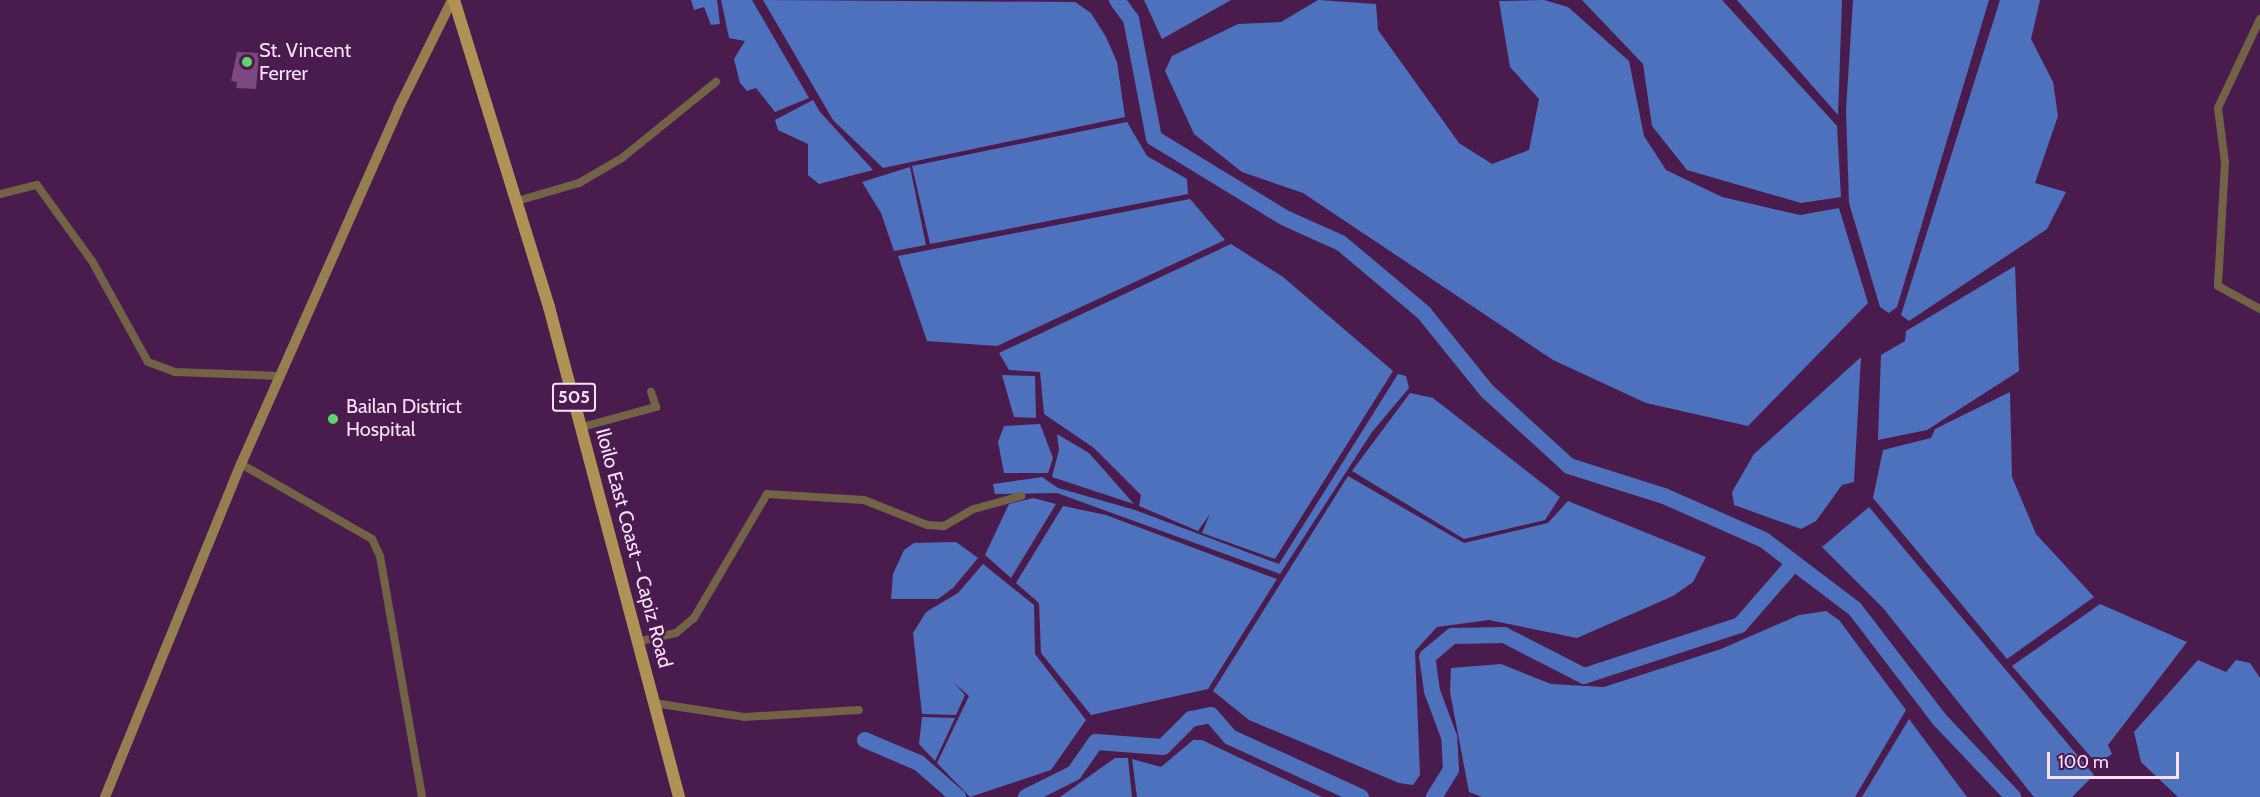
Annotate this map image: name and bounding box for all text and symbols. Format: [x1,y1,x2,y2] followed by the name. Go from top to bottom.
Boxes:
[259,39,351,86] place label: St. Vincent Ferrer
[240,55,254,69] marker: St. Vincent Ferrer
[552,382,596,412] road number: 505
[346,395,462,442] place label: Bailan District Hospital
[324,410,342,428] marker: Bailan District Hospital
[590,425,678,671] street label: Iloilo East Coast – Capiz Road
[2050,740,2182,778] scale bar
[2058,751,2109,773] text: 100 m

